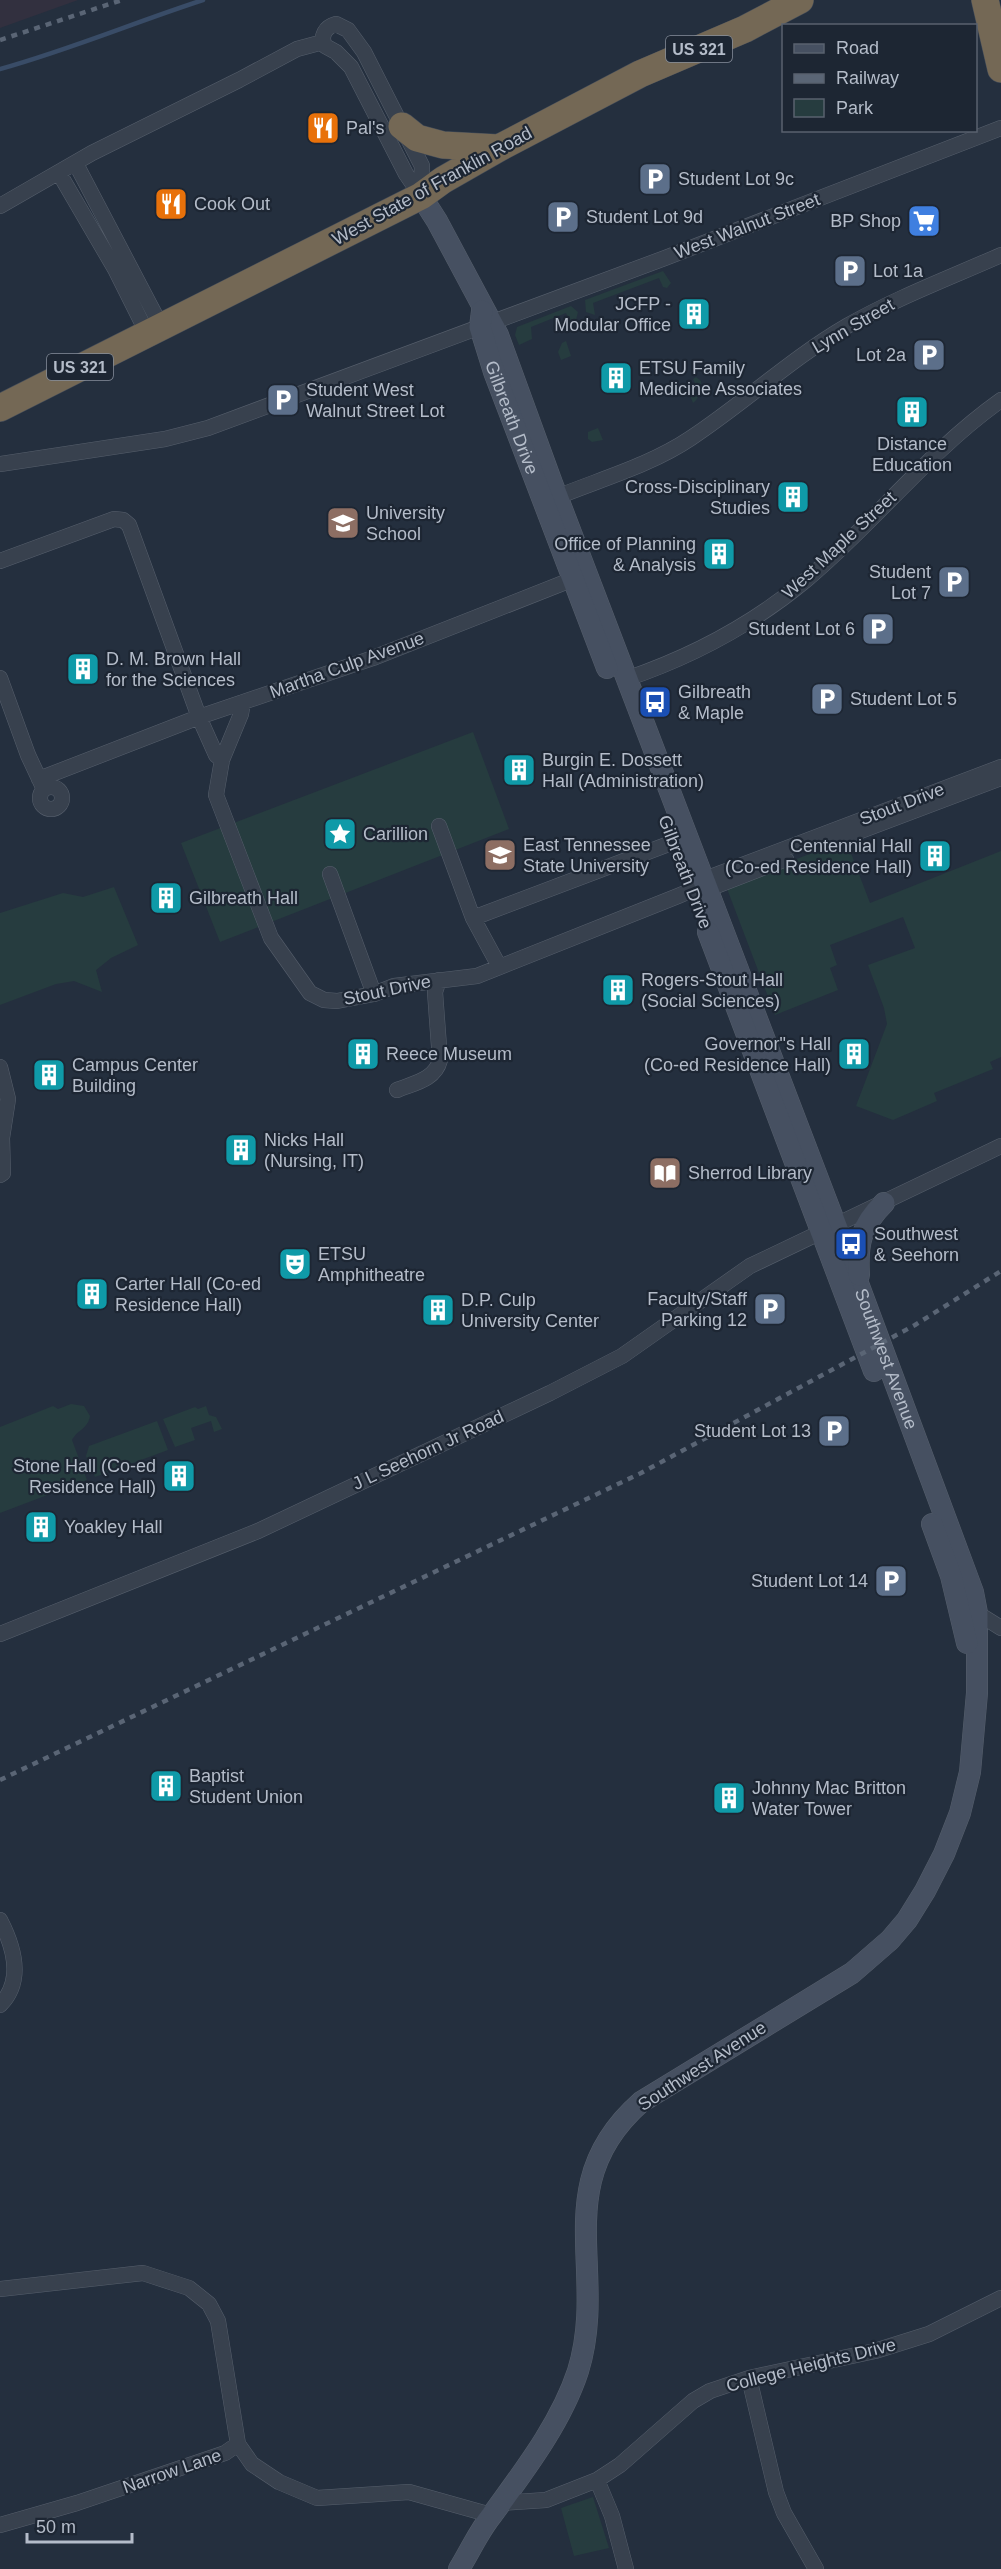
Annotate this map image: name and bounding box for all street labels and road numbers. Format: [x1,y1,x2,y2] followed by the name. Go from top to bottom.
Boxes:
[666,36,732,62] road number: US 321
[329,123,535,249] street label: West State of Franklin Road
[672,189,822,263] street label: West Walnut Street
[808,294,898,358] street label: Lynn Street
[47,354,113,380] road number: US 321
[481,358,542,477] street label: Gilbreath Drive
[778,487,900,603] street label: West Maple Street
[267,628,427,702] street label: Martha Culp Avenue
[857,779,947,829] street label: Stout Drive
[654,812,716,932] street label: Gilbreath Drive
[341,971,433,1009] street label: Stout Drive
[851,1286,922,1432] street label: Southwest Avenue
[349,1406,507,1494] street label: J L Seehorn Jr Road
[634,2017,770,2115] street label: Southwest Avenue
[724,2334,898,2396] street label: College Heights Drive
[120,2445,224,2497] street label: Narrow Lane

